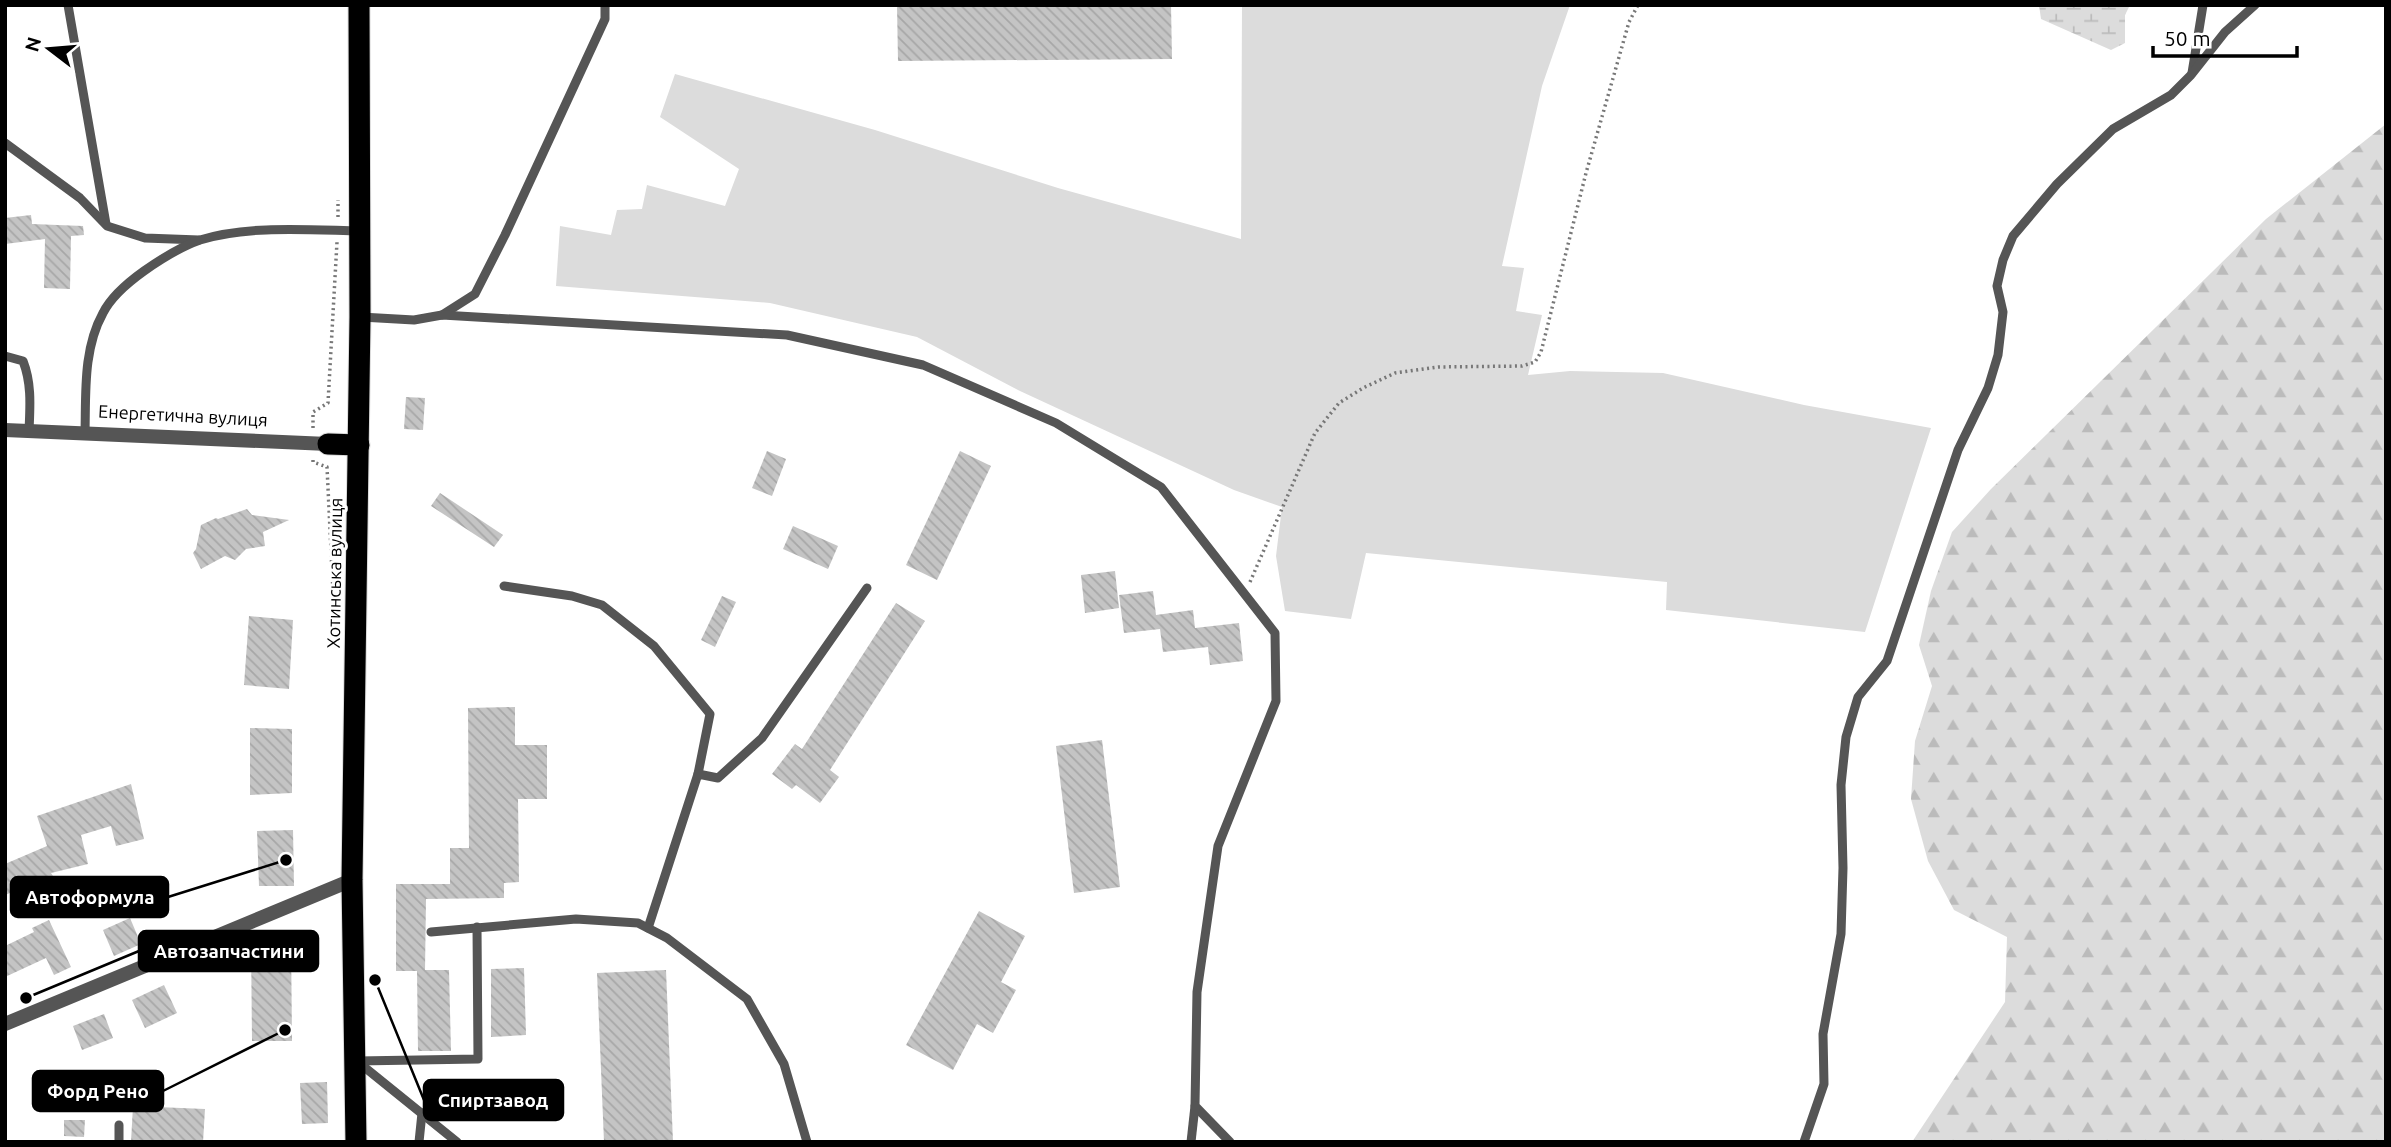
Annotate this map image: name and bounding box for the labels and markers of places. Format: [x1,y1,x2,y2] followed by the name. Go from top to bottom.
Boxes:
[11,877,168,917] callout: Автоформула
[139,931,318,971] callout: Автозапчастини
[33,1071,163,1111] callout: Форд Рено
[424,1080,563,1120] callout: Спиртзавод

